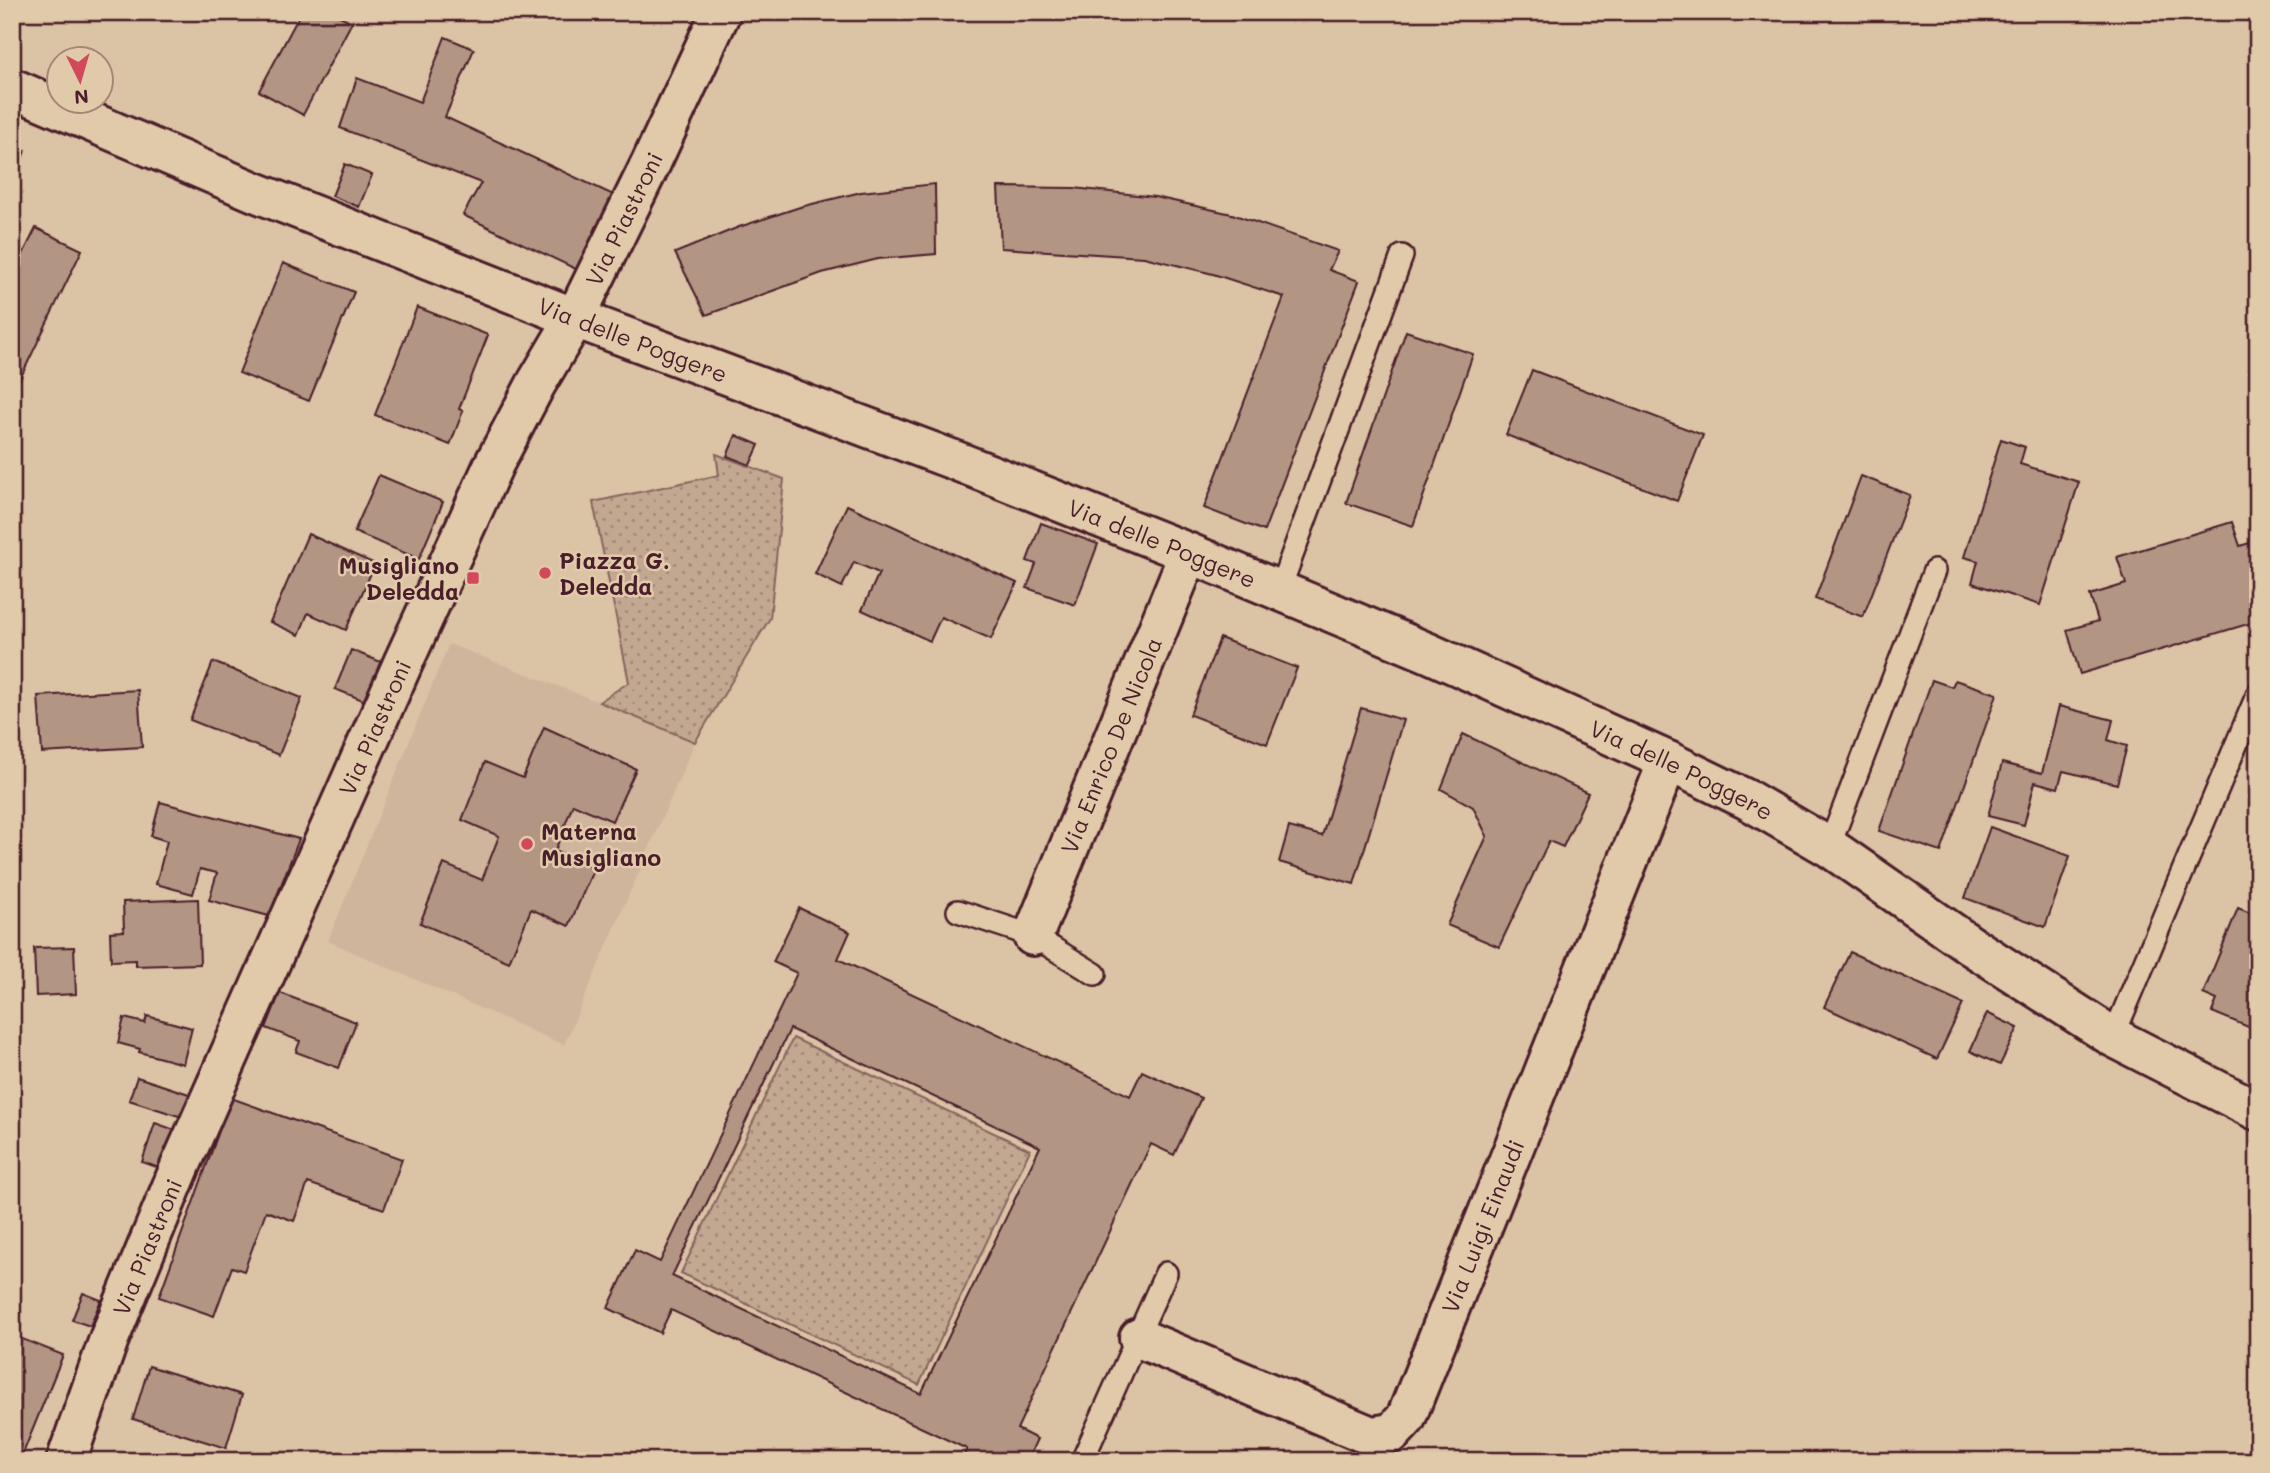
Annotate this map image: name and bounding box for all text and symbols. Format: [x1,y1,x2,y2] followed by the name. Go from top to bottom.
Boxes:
[46,46,116,116] north arrow
[73,84,90,111] text: N
[578,147,669,291] street label: Via Piastroni
[534,290,732,389] street label: Via delle Poggere
[1064,492,1261,594] street label: Via delle Poggere
[559,545,670,601] place label: Piazza G. Deledda
[339,550,459,606] place label: Musigliano Deledda
[537,565,553,581] marker: Piazza G. Deledda
[465,570,481,586] marker: Musigliano Deledda
[1053,632,1168,858] street label: Via Enrico De Nicola
[331,655,418,800] street label: Via Piastroni
[1585,713,1779,827] street label: Via delle Poggere
[541,816,661,872] place label: Materna Musigliano
[519,836,535,852] marker: Materna Musigliano
[1434,1135,1531,1318] street label: Via Luigi Einaudi
[105,1174,189,1320] street label: Via Piastroni

